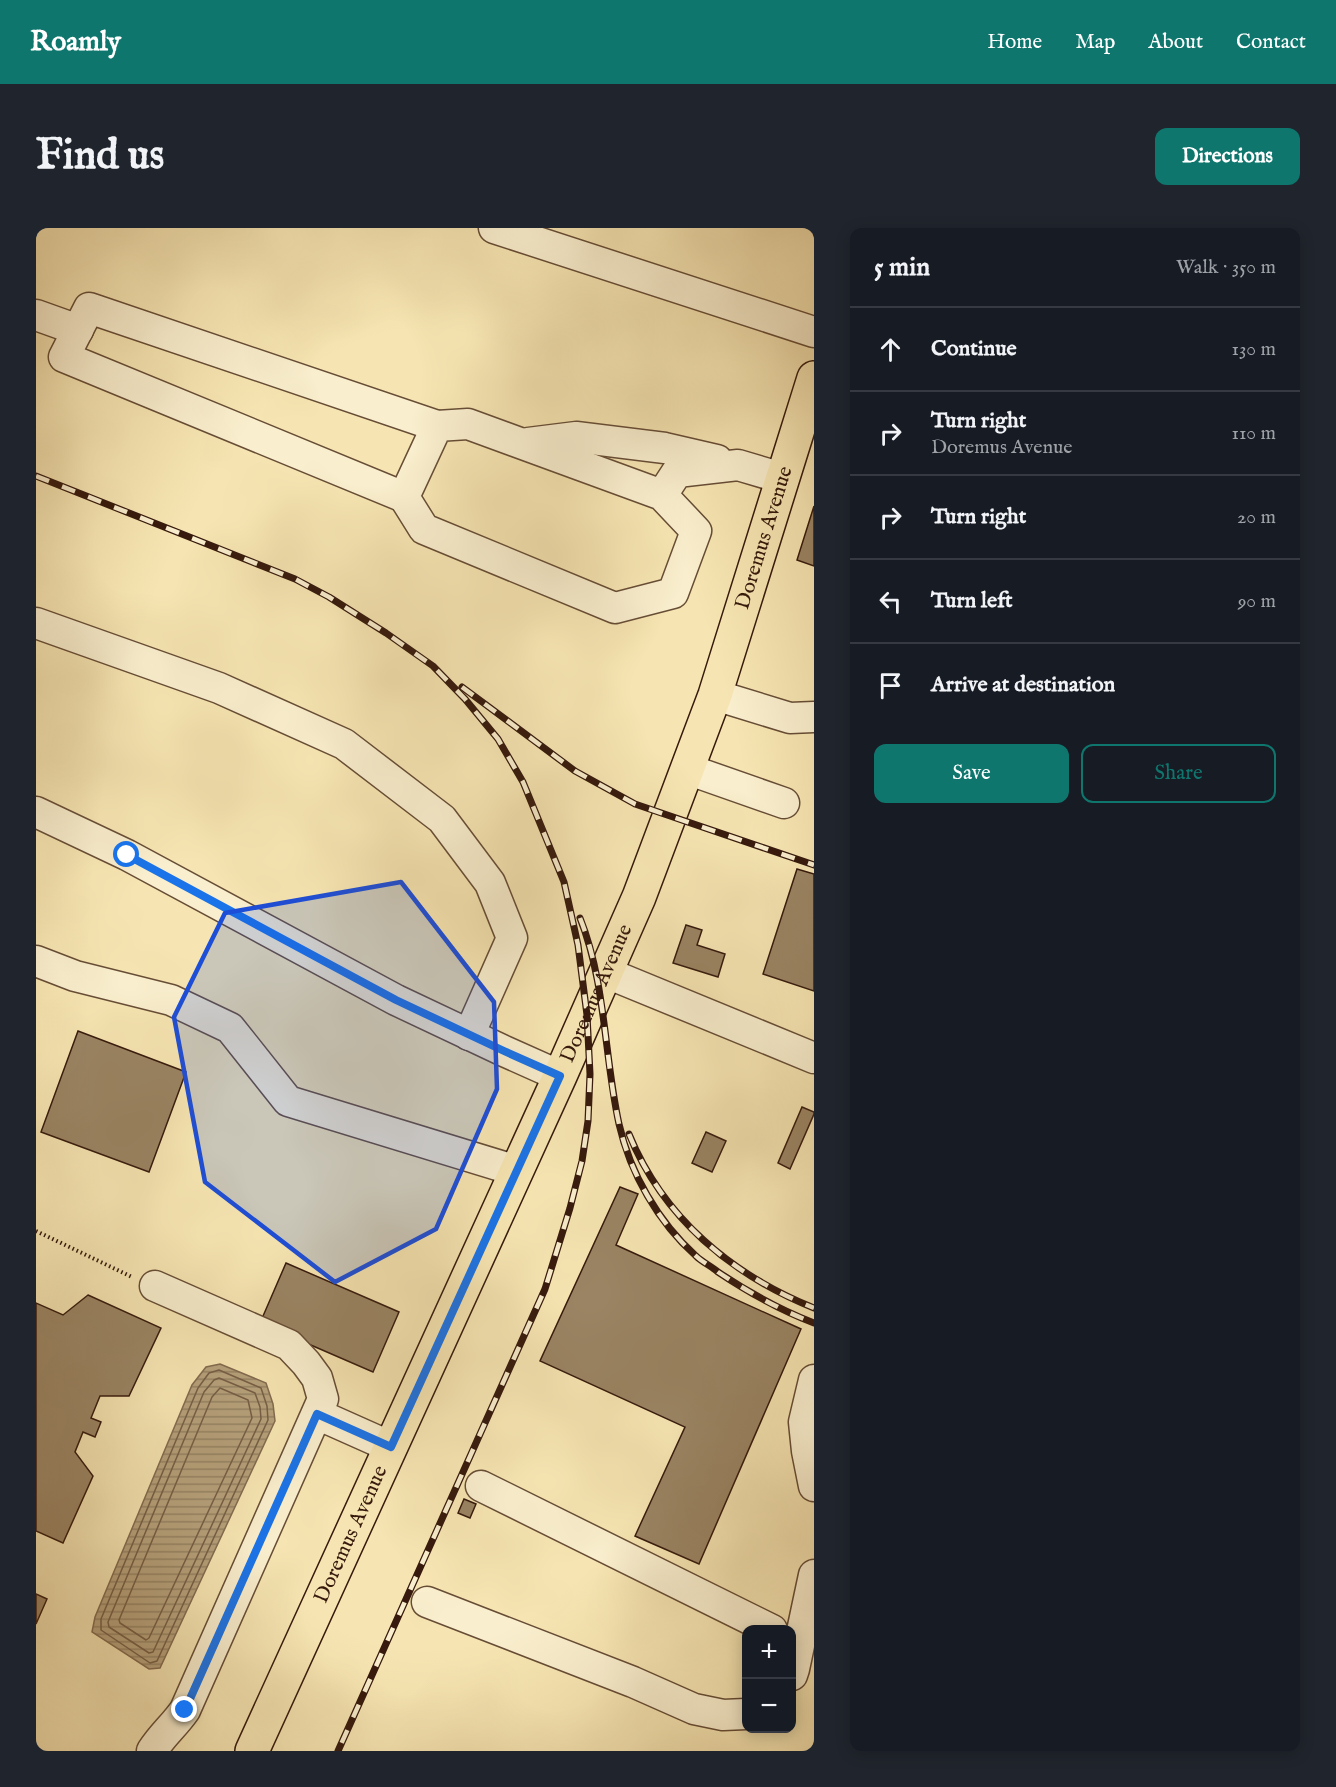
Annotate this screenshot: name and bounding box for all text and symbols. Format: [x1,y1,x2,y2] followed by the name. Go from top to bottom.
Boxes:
[30,25,121,60] text: Roamly
[987,29,1042,56] text: Home
[1075,29,1115,56] text: Map
[1148,29,1203,56] text: About
[1236,29,1306,56] text: Contact
[1155,128,1300,185] button: Directions
[36,130,164,183] text: Find us
[874,251,930,284] text: 5 min
[1176,255,1276,280] text: Walk · 350 m
[874,333,907,366] icon: ahead
[931,335,1017,363] text: Continue
[1231,337,1276,362] text: 130 m
[931,407,1026,435] text: Turn right
[874,417,907,450] icon: right
[1232,421,1276,446] text: 110 m
[931,435,1072,460] text: Doremus Avenue
[729,463,799,613] street label: Doremus Avenue
[874,501,907,534] icon: right
[931,503,1026,531] text: Turn right
[1237,505,1276,530] text: 20 m
[874,585,907,618] icon: left
[931,587,1013,615] text: Turn left
[1238,589,1276,614] text: 90 m
[874,669,907,702] icon: arrive
[931,671,1115,699] text: Arrive at destination
[874,744,1069,803] button: Save
[1081,744,1276,803] button: Share
[113,841,139,867] route start
[554,920,639,1067] street label: Doremus Avenue
[308,1461,394,1608] street label: Doremus Avenue
[742,1625,796,1733] map controls
[742,1625,796,1679] button: +
[742,1679,796,1733] button: −
[171,1696,197,1722] route end

